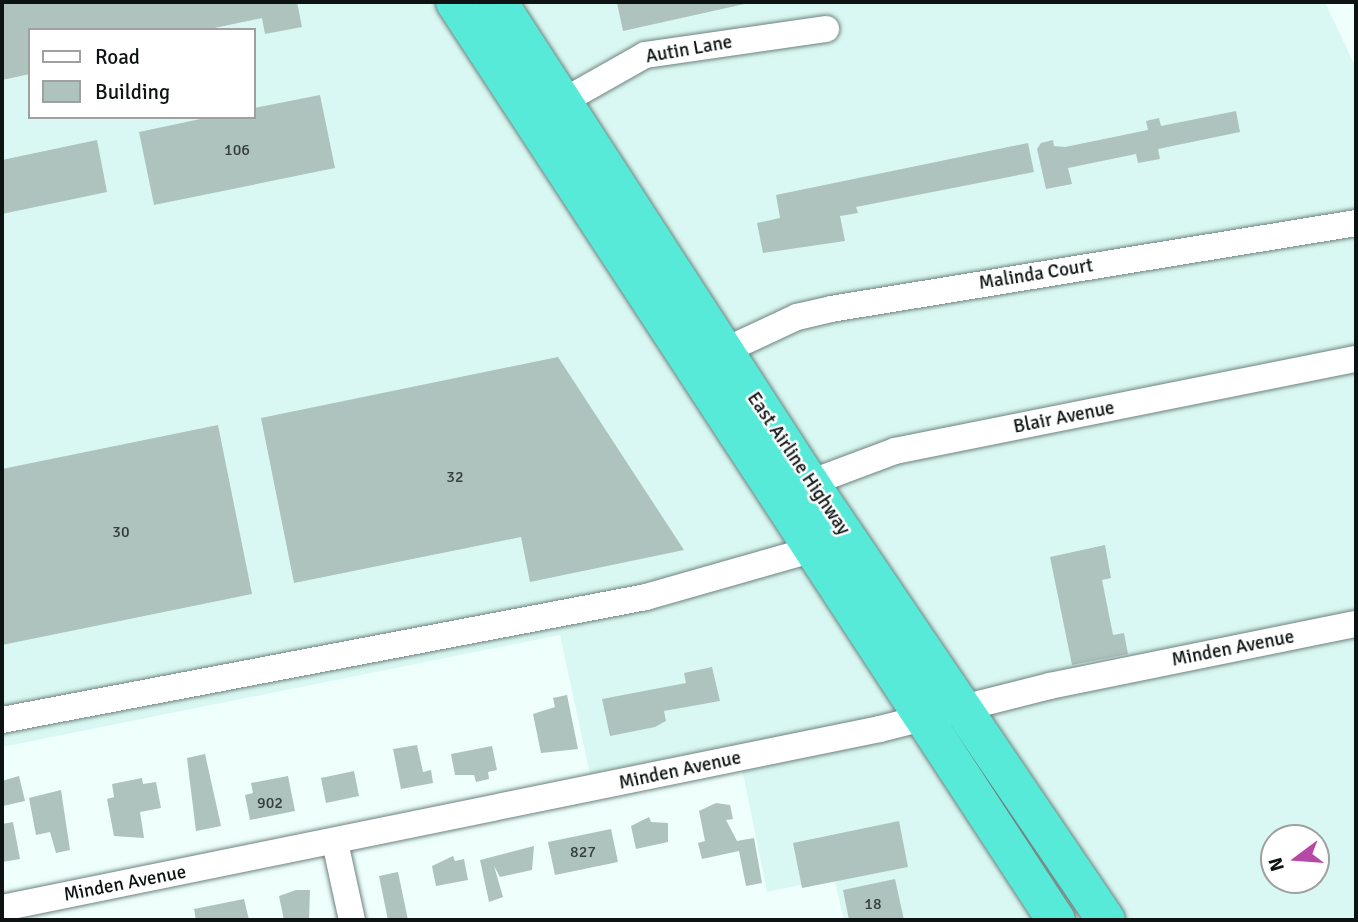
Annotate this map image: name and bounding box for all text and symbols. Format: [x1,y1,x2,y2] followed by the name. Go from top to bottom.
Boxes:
[28,28,256,119] legend
[644,31,734,69] street label: Autin Lane
[95,44,140,70] text: Road
[95,79,170,105] text: Building
[224,140,250,160] house number: 106
[977,255,1095,295] street label: Malinda Court
[742,388,854,540] street label: East Airline Highway
[1012,397,1116,439] street label: Blair Avenue
[446,467,464,487] house number: 32
[112,522,130,542] house number: 30
[1170,626,1296,672] street label: Minden Avenue
[617,747,743,795] street label: Minden Avenue
[257,793,283,813] house number: 902
[1260,824,1330,894] north arrow
[570,842,596,862] house number: 827
[1263,855,1290,874] text: N
[62,861,188,907] street label: Minden Avenue
[864,894,882,914] house number: 18

